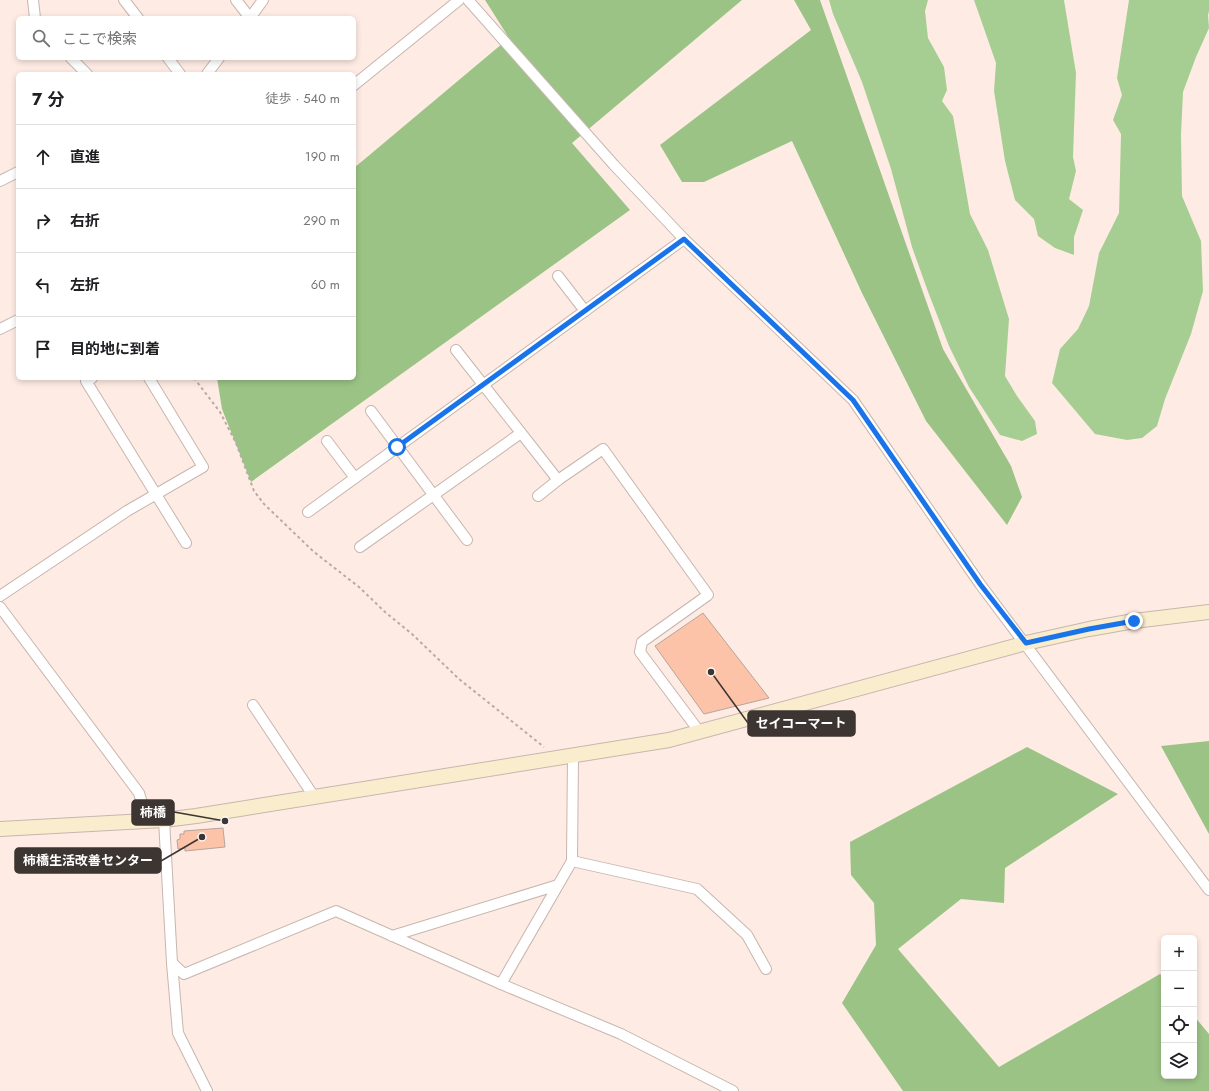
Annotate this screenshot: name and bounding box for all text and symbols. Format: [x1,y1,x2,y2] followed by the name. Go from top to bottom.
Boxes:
[16,16,356,60] search box
[30,27,52,49] icon: search
[62,28,137,50] text: ここで検索
[32,87,64,111] text: 7 分
[266,89,340,108] text: 徒歩 · 540 m
[32,146,54,168] icon: ahead
[70,146,100,168] text: 直進
[305,147,340,166] text: 190 m
[32,210,54,232] icon: right
[70,210,100,232] text: 右折
[303,211,340,230] text: 290 m
[32,274,54,296] icon: left
[70,274,100,296] text: 左折
[311,275,340,294] text: 60 m
[32,338,54,360] icon: arrive
[70,338,160,360] text: 目的地に到着
[388,438,406,456] route start
[1125,612,1143,630] route end
[748,711,855,736] callout: セイコーマート
[755,714,847,733] text: セイコーマート
[132,800,174,825] callout: 柿橋
[140,803,166,822] text: 柿橋
[15,848,161,873] callout: 柿橋生活改善センター
[23,851,153,870] text: 柿橋生活改善センター
[1161,935,1197,1079] map controls
[1161,935,1197,971] button: +
[1161,971,1197,1007] button: −
[1161,1007,1197,1043] button: locate
[1161,1043,1197,1079] button: layers

